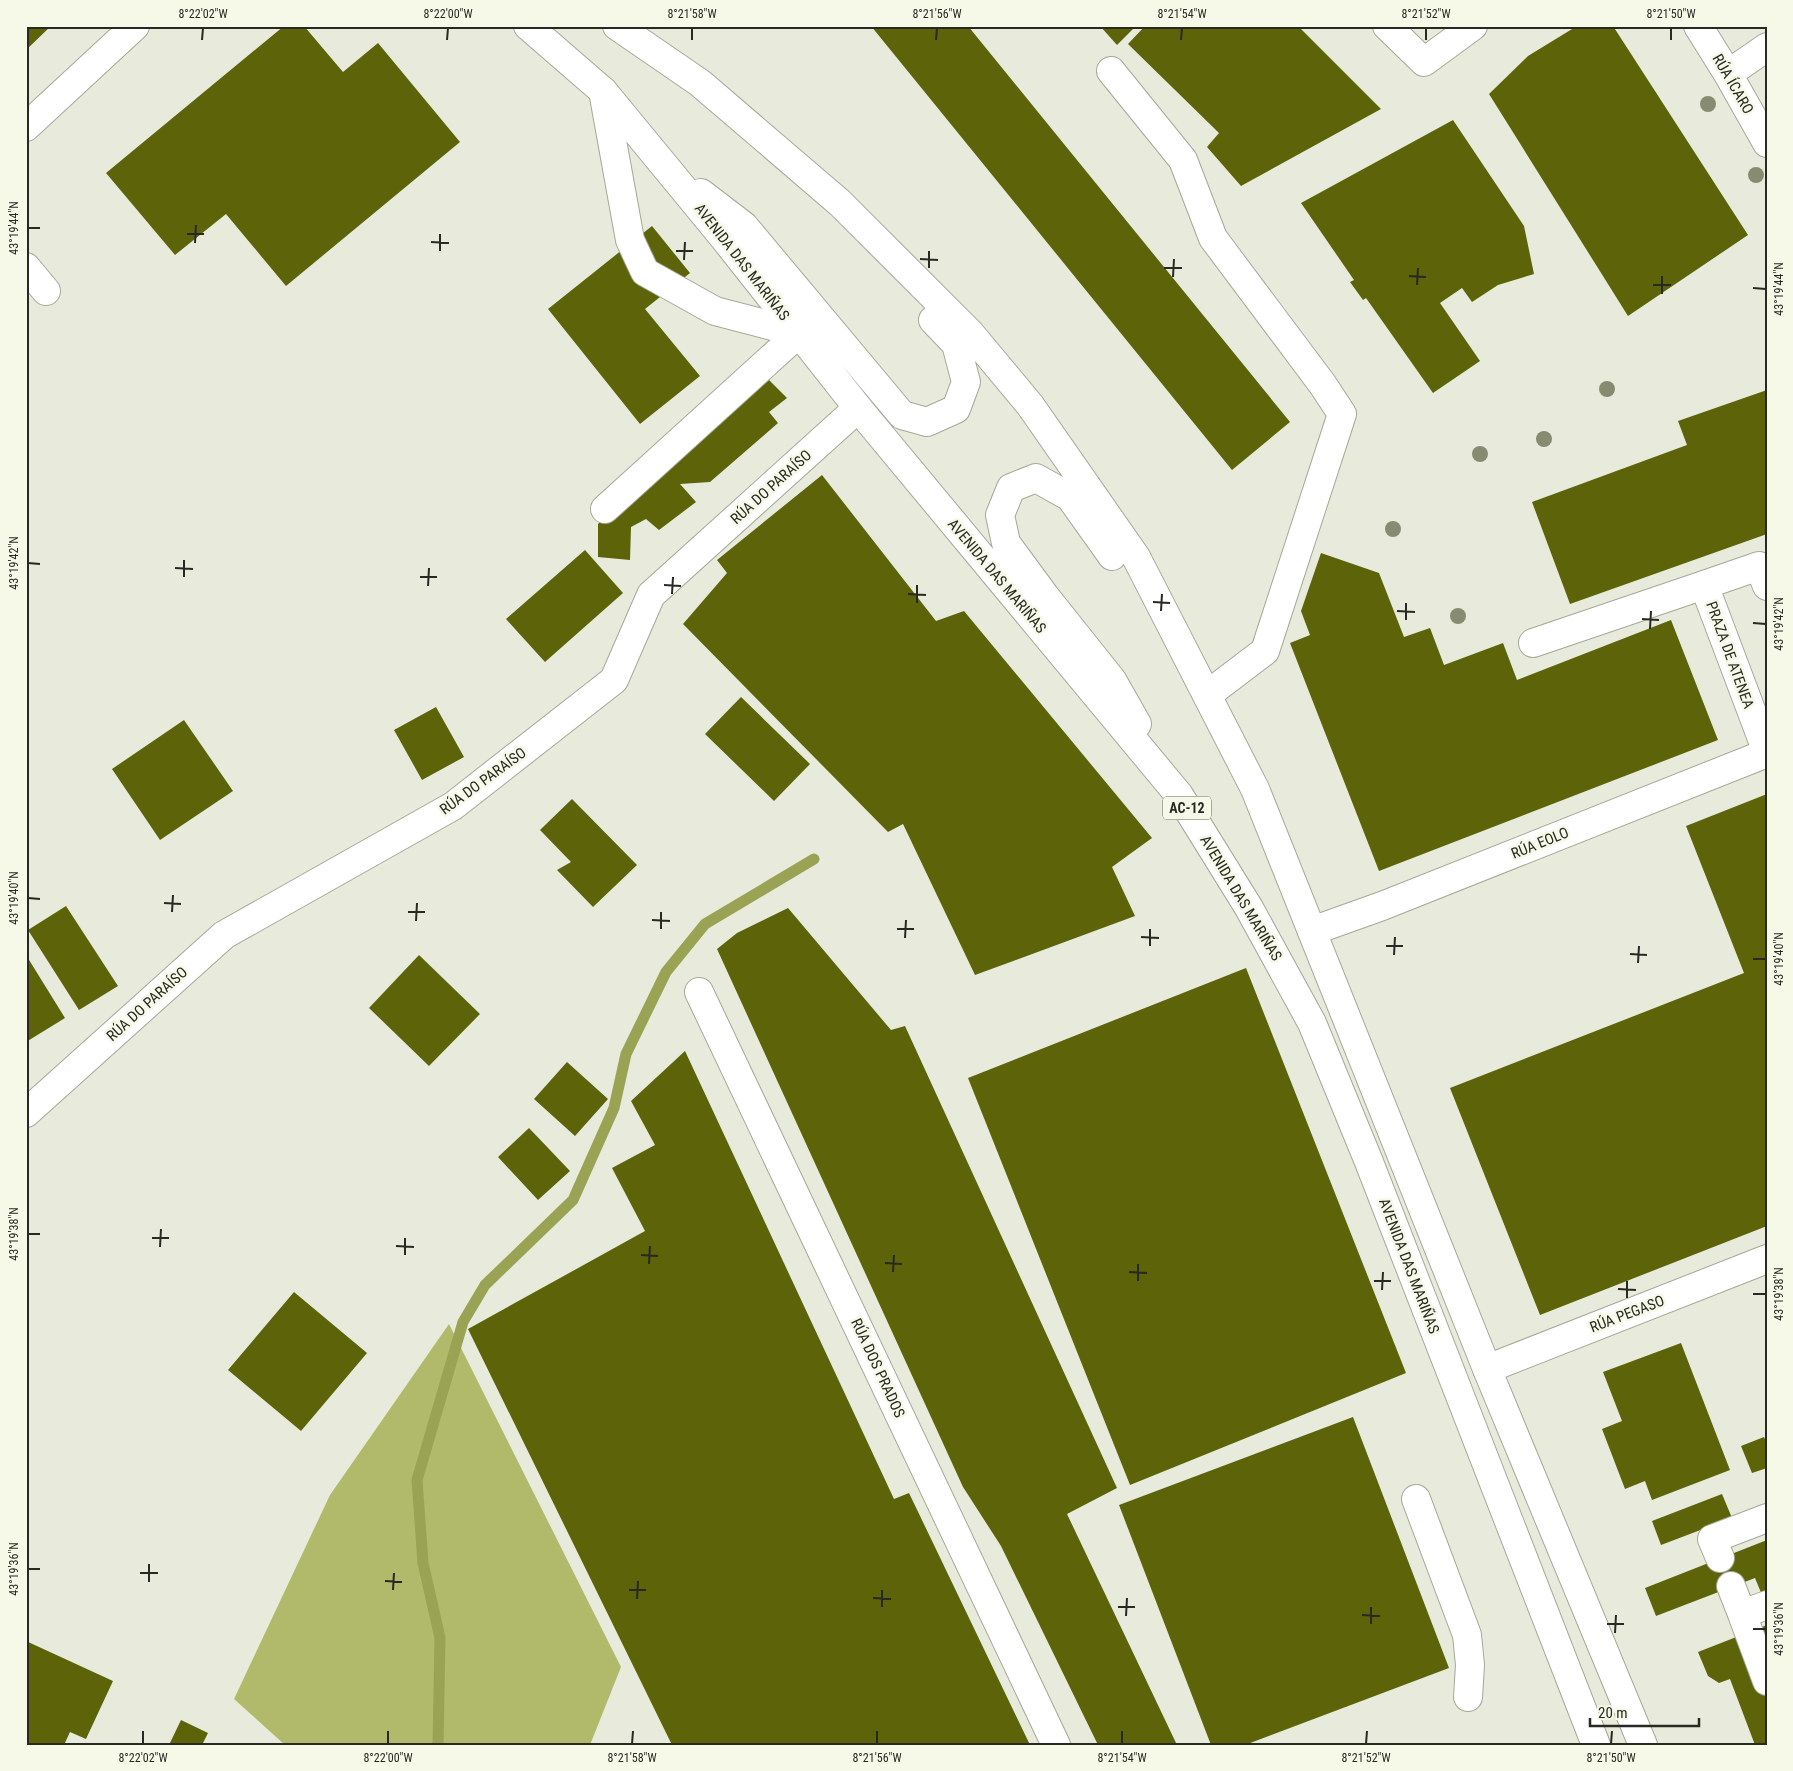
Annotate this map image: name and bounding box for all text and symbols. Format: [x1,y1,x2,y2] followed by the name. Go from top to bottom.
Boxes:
[178,7,228,21] text: 8°22'02"W
[423,7,473,21] text: 8°22'00"W
[667,7,717,21] text: 8°21'58"W
[912,7,962,21] text: 8°21'56"W
[1157,7,1207,21] text: 8°21'54"W
[1401,7,1451,21] text: 8°21'52"W
[1646,7,1696,21] text: 8°21'50"W
[1709,51,1757,117] street label: RÚA ÍCARO
[691,200,793,324] street label: AVENIDA DAS MARIÑAS
[7,201,21,255] text: 43°19'44"N
[1772,262,1786,316] text: 43°19'44"N
[727,446,815,528] street label: RÚA DO PARAÍSO
[944,515,1050,637] street label: AVENIDA DAS MARIÑAS
[7,536,21,590] text: 43°19'42"N
[1772,597,1786,651] text: 43°19'42"N
[1702,599,1758,711] street label: PRAZA DE ATENEA
[436,744,530,818] street label: RÚA DO PARAÍSO
[1163,796,1211,820] road number: AC-12
[1509,823,1571,863] street label: RÚA EOLO
[1196,832,1286,964] street label: AVENIDA DAS MARIÑAS
[7,871,21,925] text: 43°19'40"N
[1772,932,1786,986] text: 43°19'40"N
[103,963,191,1045] street label: RÚA DO PARAÍSO
[1375,1196,1443,1336] street label: AVENIDA DAS MARIÑAS
[7,1207,21,1261] text: 43°19'38"N
[1772,1267,1786,1321] text: 43°19'38"N
[1587,1292,1667,1336] street label: RÚA PEGASO
[847,1316,909,1421] street label: RÚA DOS PRADOS
[7,1542,21,1596] text: 43°19'36"N
[1772,1602,1786,1656] text: 43°19'36"N
[1590,1696,1699,1728] scale bar
[1598,1704,1628,1722] text: 20 m
[118,1751,168,1765] text: 8°22'02"W
[363,1751,413,1765] text: 8°22'00"W
[607,1751,657,1765] text: 8°21'58"W
[852,1751,902,1765] text: 8°21'56"W
[1097,1751,1147,1765] text: 8°21'54"W
[1341,1751,1391,1765] text: 8°21'52"W
[1586,1751,1636,1765] text: 8°21'50"W

